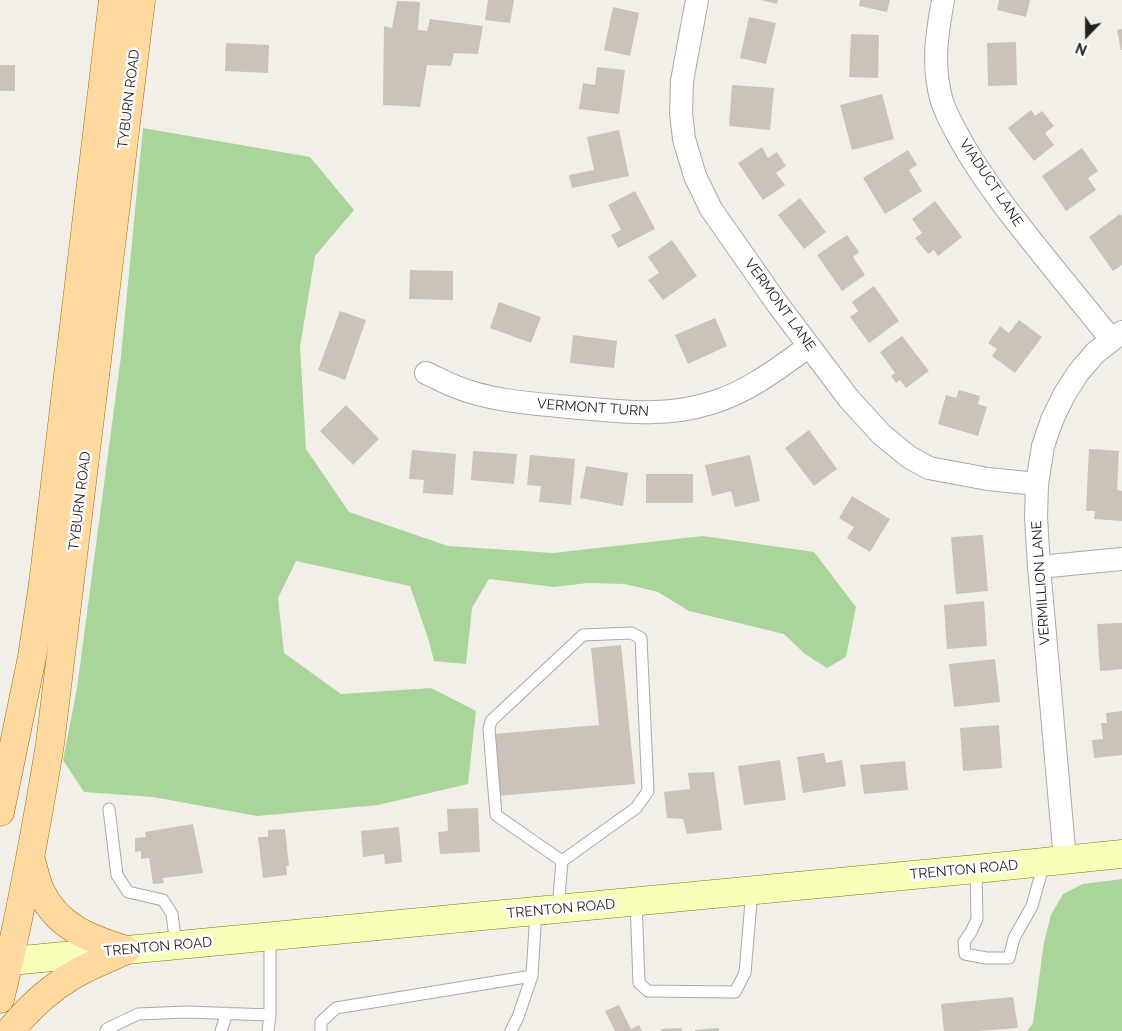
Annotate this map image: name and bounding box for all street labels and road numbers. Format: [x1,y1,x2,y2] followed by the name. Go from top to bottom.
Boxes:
[115,48,143,150] street label: TYBURN ROAD
[956,136,1026,230] street label: VIADUCT LANE
[741,256,819,354] street label: VERMONT LANE
[537,396,649,420] street label: VERMONT TURN
[66,450,94,552] street label: TYBURN ROAD
[1028,520,1054,646] street label: VERMILLION LANE
[909,857,1019,883] street label: TRENTON ROAD
[506,896,616,922] street label: TRENTON ROAD
[103,934,213,960] street label: TRENTON ROAD

